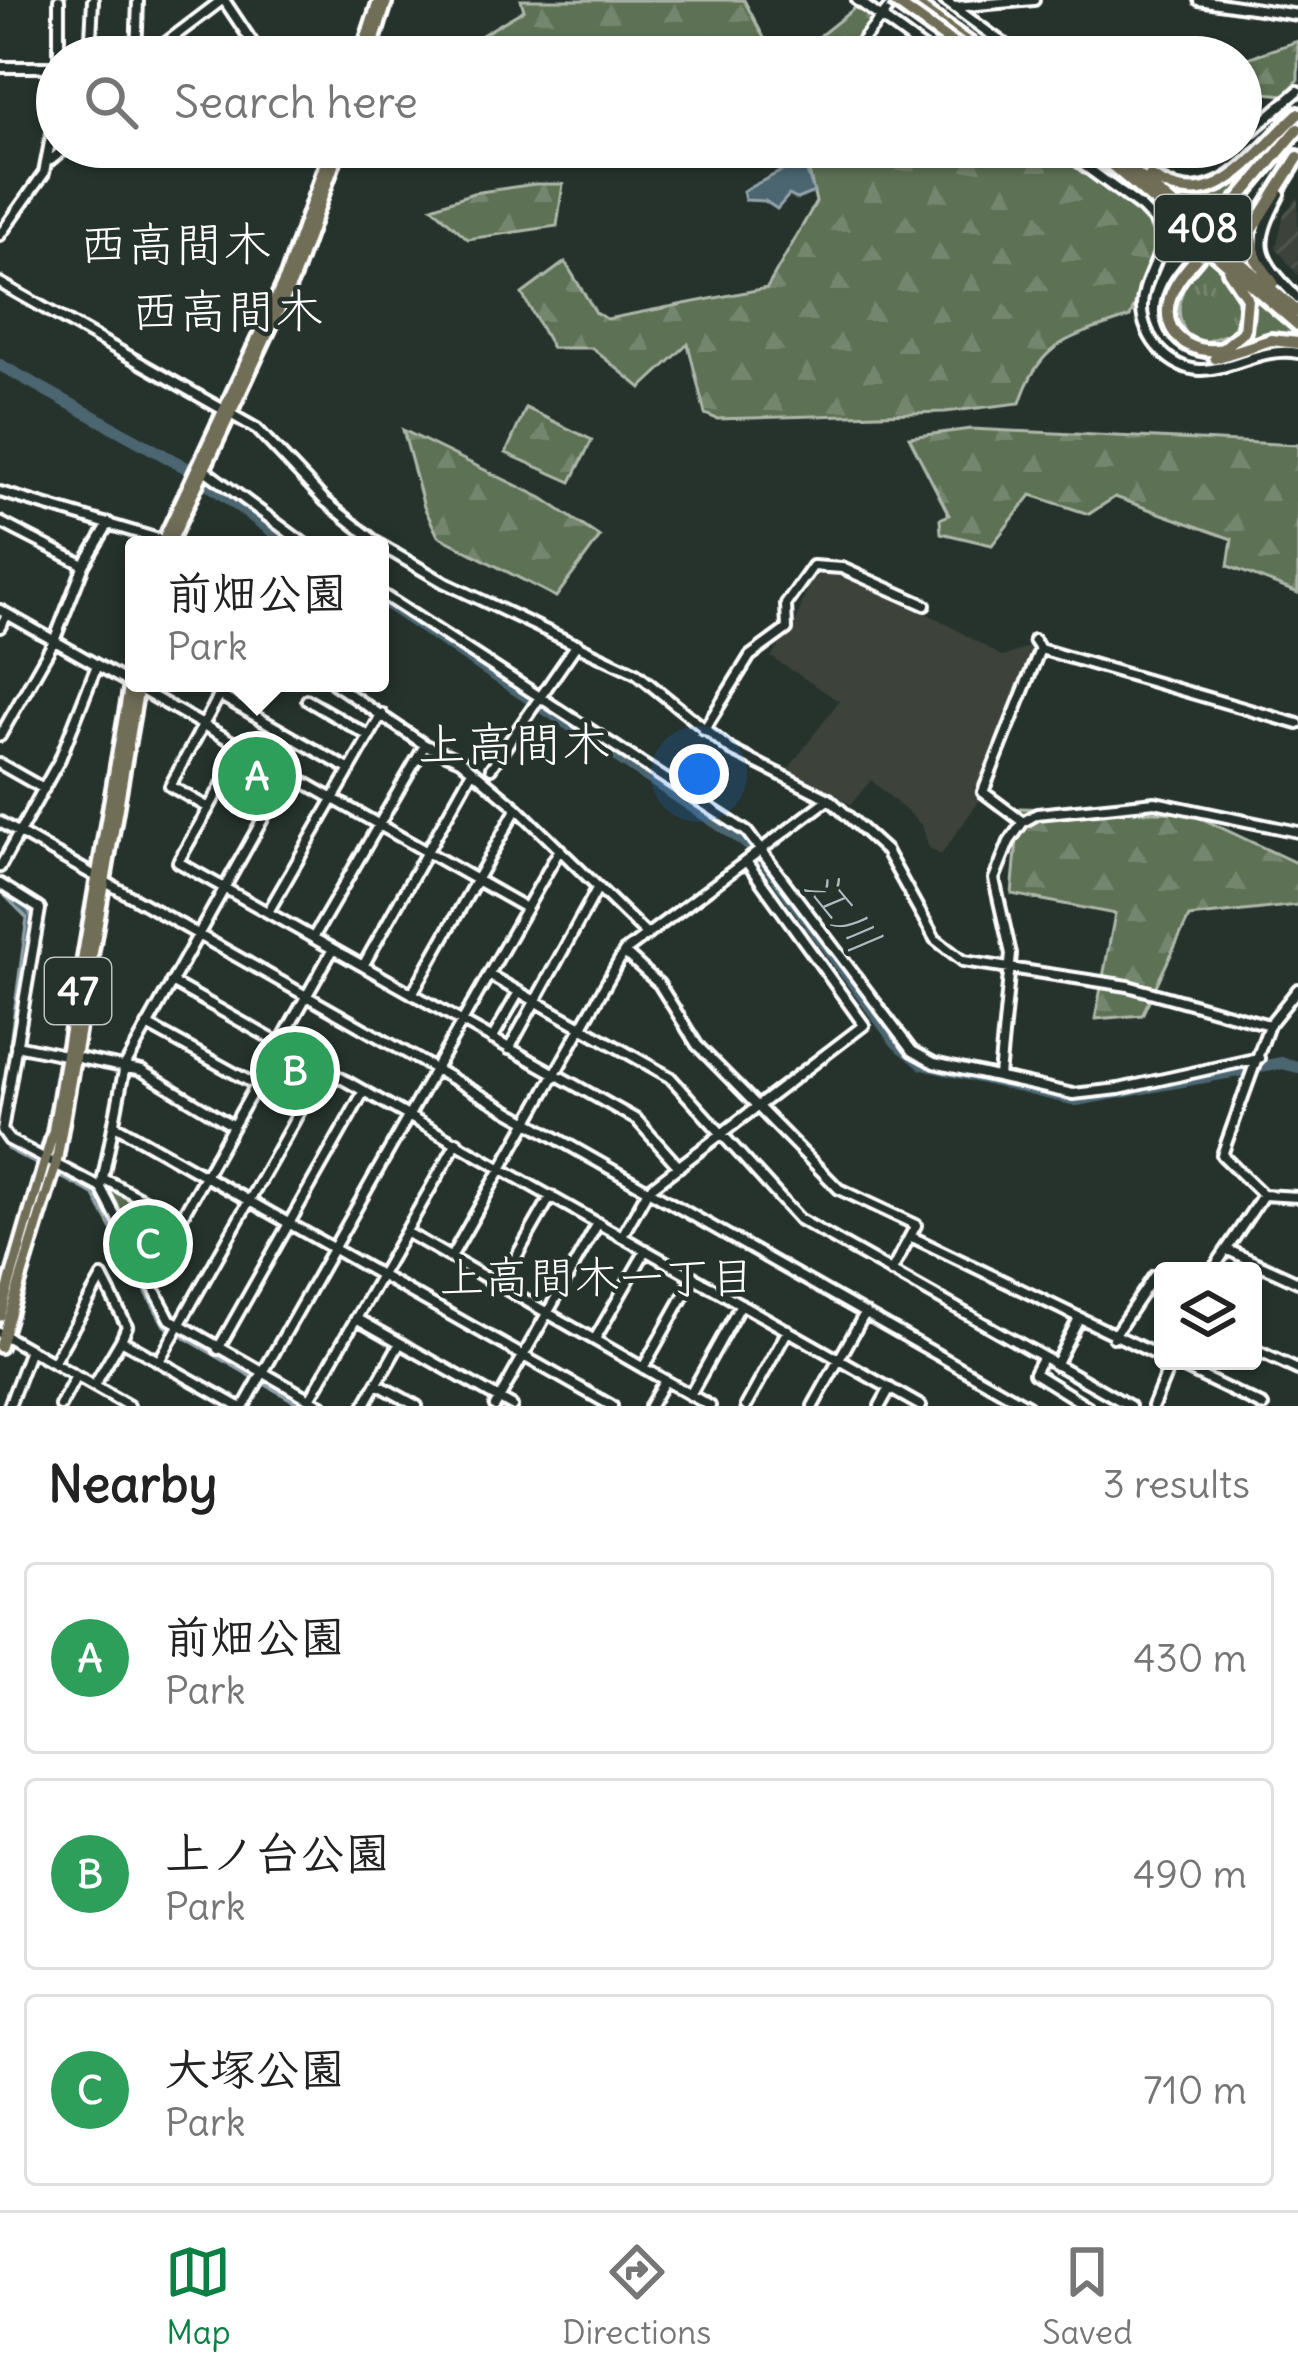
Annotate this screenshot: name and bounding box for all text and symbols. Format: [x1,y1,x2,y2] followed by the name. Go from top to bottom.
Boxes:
[36,36,1262,168] search box
[78,69,144,135] icon: search
[174,74,418,130] text: Search here
[1155,195,1251,261] road number: 408
[79,214,271,274] district label: 西高間木
[131,281,323,341] district label: 西高間木
[125,536,389,692] popup
[167,565,347,621] text: 前畑公園
[167,622,248,671] text: Park
[418,714,610,774] district label: 上高間木
[218,731,296,821] pin: A
[669,744,729,804] your location
[794,859,892,965] water label: 江川
[45,958,111,1024] road number: 47
[256,1026,334,1116] pin: B
[109,1199,187,1289] pin: C
[439,1249,755,1305] district label: 上高間木一丁目
[1154,1262,1262,1370] map controls
[1154,1262,1262,1370] button: layers
[48,1452,217,1516] text: Nearby
[1103,1460,1250,1509] text: 3 results
[165,1609,345,1665] text: 前畑公園
[77,1634,103,1683] text: A
[1133,1634,1247,1683] text: 430 m
[165,1666,246,1715] text: Park
[165,1825,390,1881] text: 上ノ台公園
[77,1850,103,1899] text: B
[1133,1850,1247,1899] text: 490 m
[165,1882,246,1931] text: Park
[165,2041,345,2097] text: 大塚公園
[77,2066,103,2115] text: C
[1143,2066,1247,2115] text: 710 m
[165,2098,246,2147] text: Park
[165,2239,231,2353] tab: Map
[562,2239,711,2353] tab: Directions
[1042,2239,1133,2353] tab: Saved

